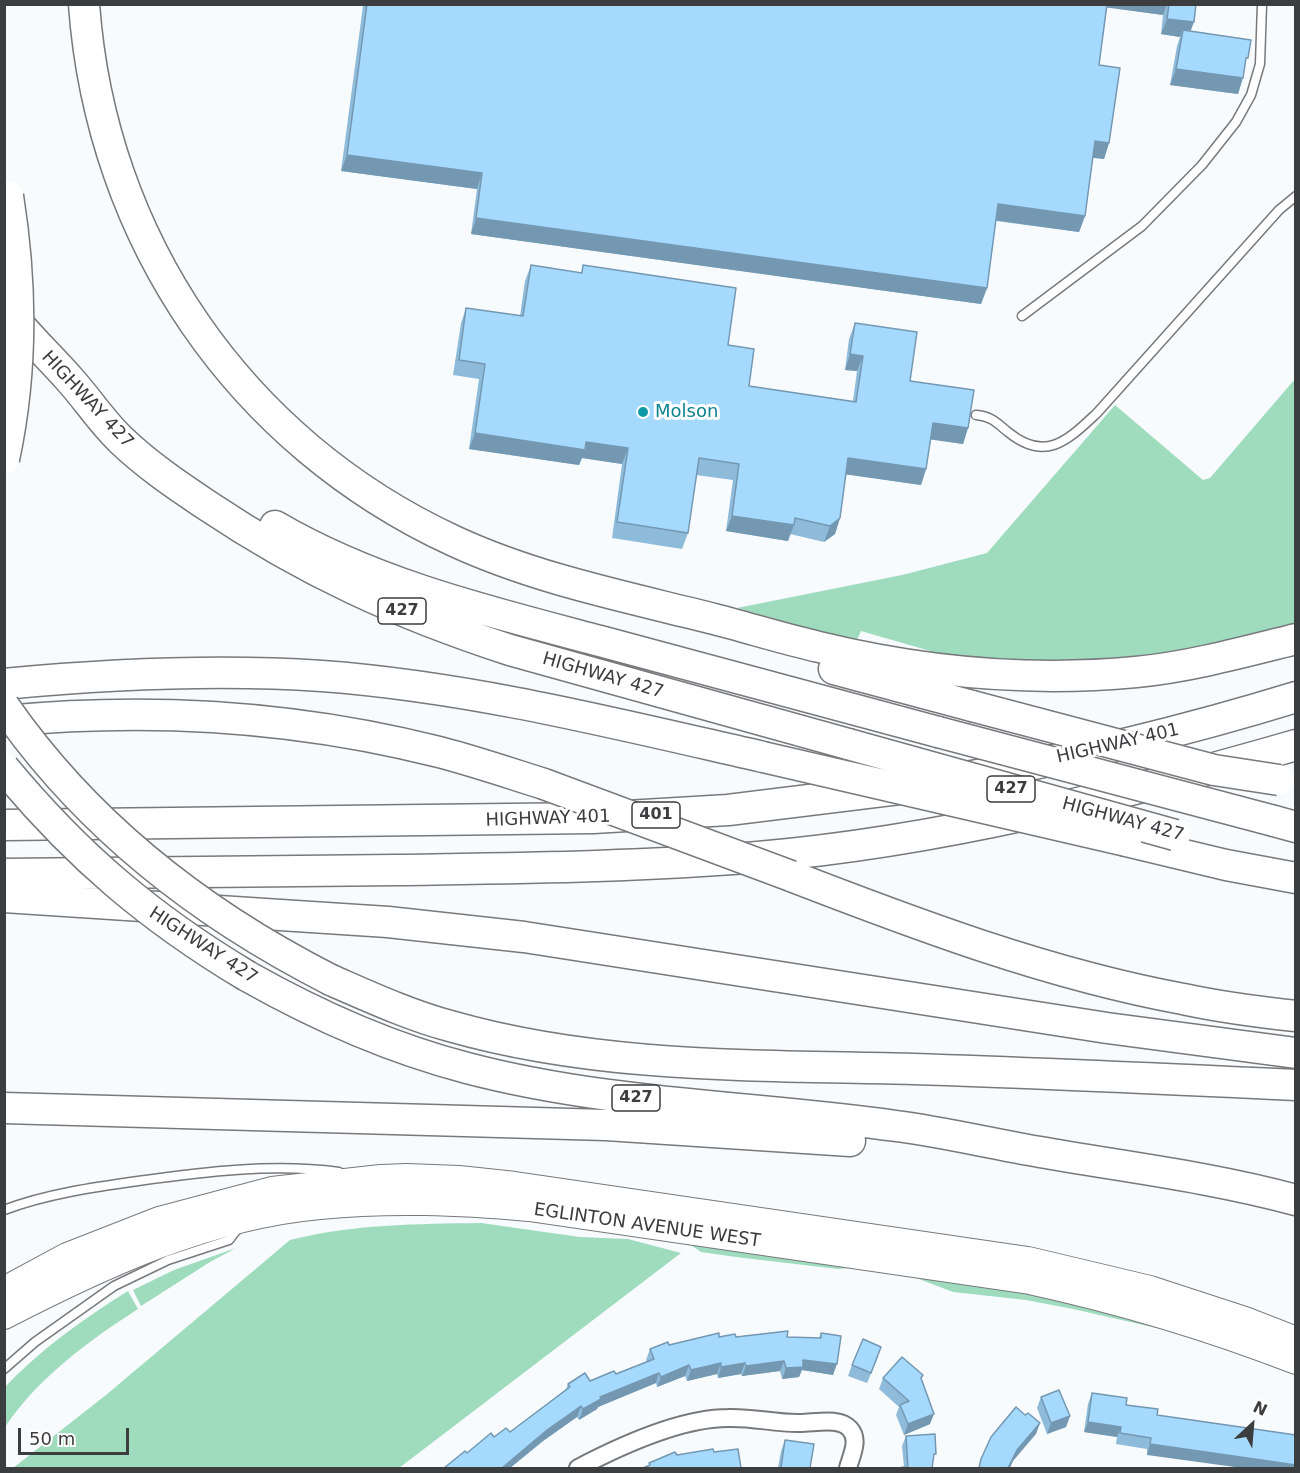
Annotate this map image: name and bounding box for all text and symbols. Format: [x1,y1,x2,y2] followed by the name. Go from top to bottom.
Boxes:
[36,347,138,453] street label: HIGHWAY 427
[655,401,718,423] place label: Molson
[636,405,650,419] marker: Molson
[378,598,426,624] road number: 427
[540,648,666,704] street label: HIGHWAY 427
[1055,719,1181,769] street label: HIGHWAY 401
[987,776,1035,802] road number: 427
[1060,793,1186,847] street label: HIGHWAY 427
[632,802,680,828] road number: 401
[485,806,611,832] street label: HIGHWAY 401
[145,903,261,989] street label: HIGHWAY 427
[612,1085,660,1111] road number: 427
[532,1199,762,1253] street label: EGLINTON AVENUE WEST
[1222,1395,1282,1455] north arrow
[1250,1397,1270,1420] text: N
[21,1416,132,1454] scale bar
[29,1428,75,1449] text: 50 m

